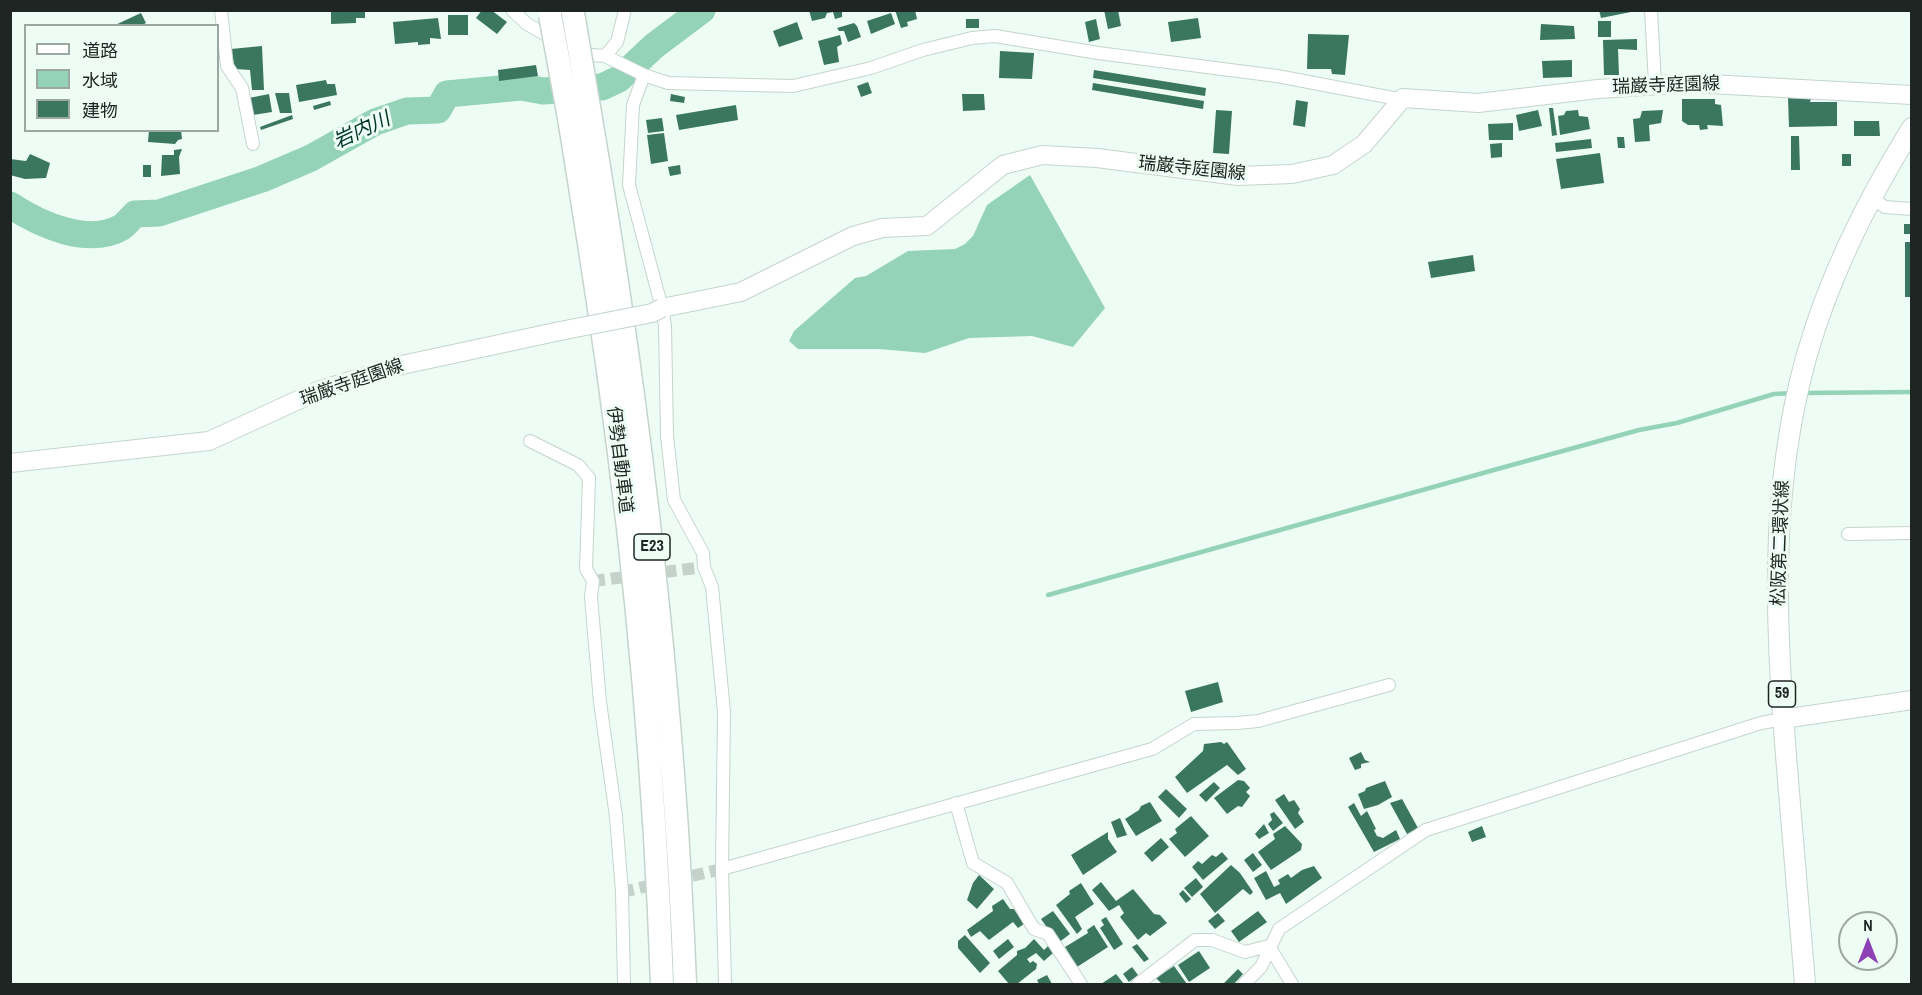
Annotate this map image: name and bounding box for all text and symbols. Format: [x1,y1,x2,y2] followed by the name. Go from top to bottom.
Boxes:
[24,24,219,132] legend
[82,38,118,63] text: 道路
[82,68,118,93] text: 水域
[1612,73,1720,99] street label: 瑞巌寺庭園線
[82,98,118,123] text: 建物
[330,107,394,155] water label: 岩内川
[1137,153,1247,185] street label: 瑞巌寺庭園線
[297,355,407,411] street label: 瑞厳寺庭園線
[602,405,636,515] street label: 伊勢自動車道
[1768,480,1794,606] street label: 松阪第二環状線
[634,534,670,560] road number: E23
[1768,681,1796,707] road number: 59
[1838,911,1898,971] north arrow
[1863,914,1873,936] text: N

